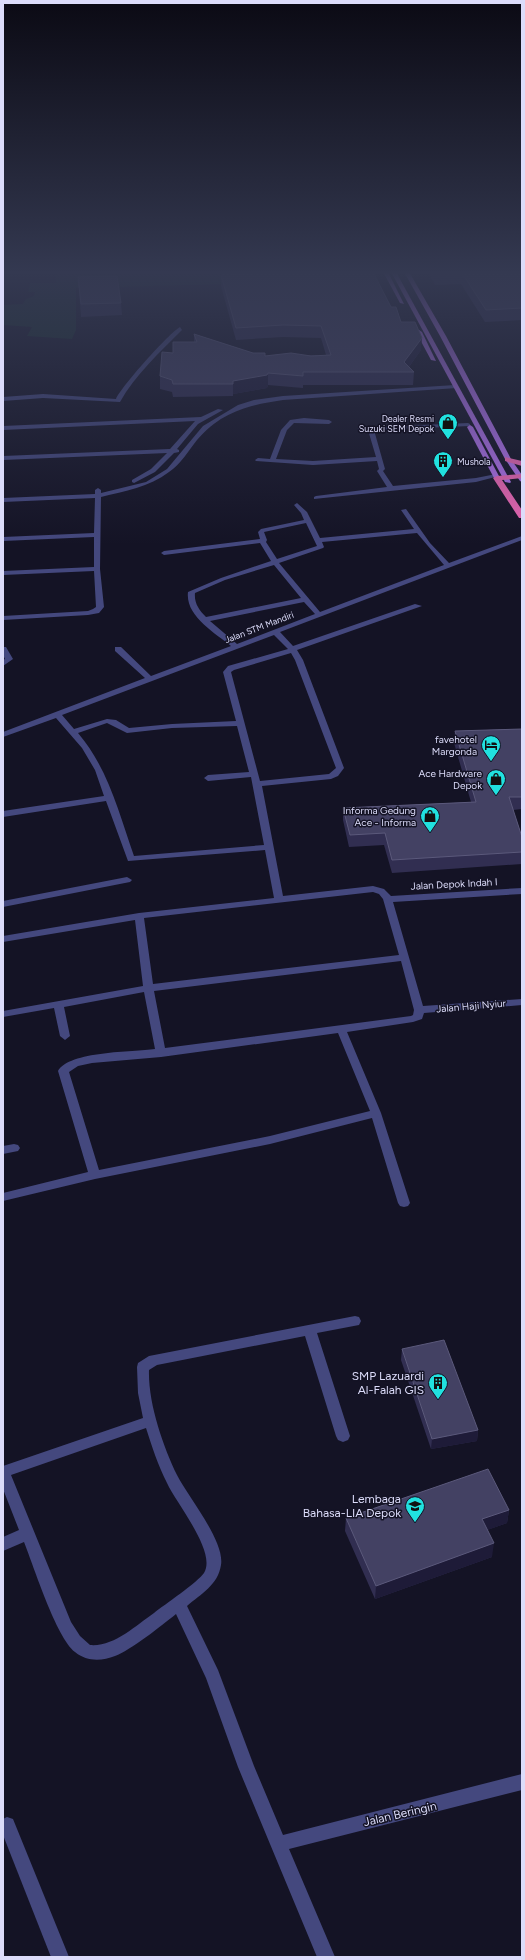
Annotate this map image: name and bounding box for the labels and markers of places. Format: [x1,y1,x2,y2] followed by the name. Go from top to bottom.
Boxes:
[437,412,459,440] shop icon: Dealer Resmi Suzuki SEM Depok
[359,413,435,434] place label: Dealer Resmi Suzuki SEM Depok
[432,450,454,478] building icon: Mushola
[457,456,491,467] place label: Mushola
[432,733,477,758] place label: favehotel Margonda
[480,734,502,762] hotel icon: favehotel Margonda
[418,767,483,792] place label: Ace Hardware Depok
[485,768,507,796] shop icon: Ace Hardware Depok
[343,804,416,829] place label: Informa Gedung Ace - Informa
[419,805,441,833] shop icon: Informa Gedung Ace - Informa
[352,1369,424,1397] place label: SMP Lazuardi Al-Falah GIS
[427,1372,449,1400] building icon: SMP Lazuardi Al-Falah GIS
[303,1492,401,1520] place label: Lembaga Bahasa-LIA Depok
[404,1495,426,1523] school or university icon: Lembaga Bahasa-LIA Depok

